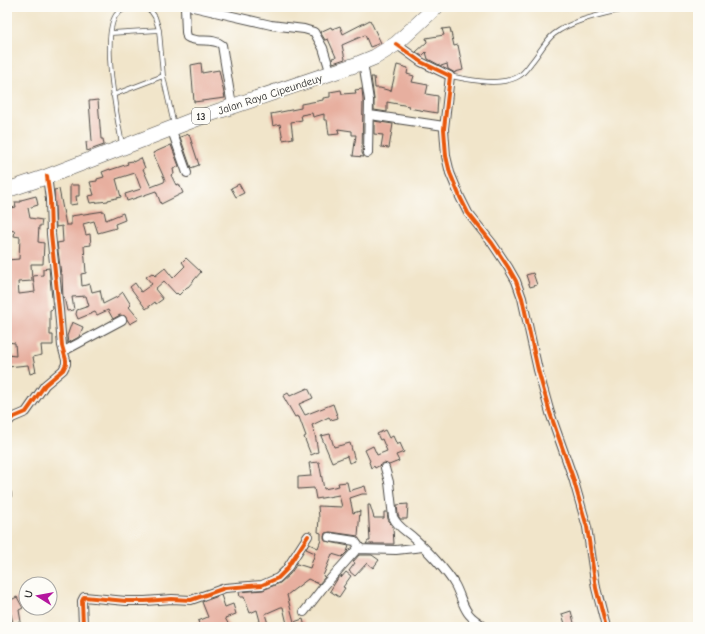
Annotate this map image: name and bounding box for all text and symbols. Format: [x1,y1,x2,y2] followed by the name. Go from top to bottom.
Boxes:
[216,71,324,117] street label: Jalan Raya Cipeundeuy
[192,108,210,124] road number: 13
[18,576,58,616] north arrow
[22,589,36,599] text: U

